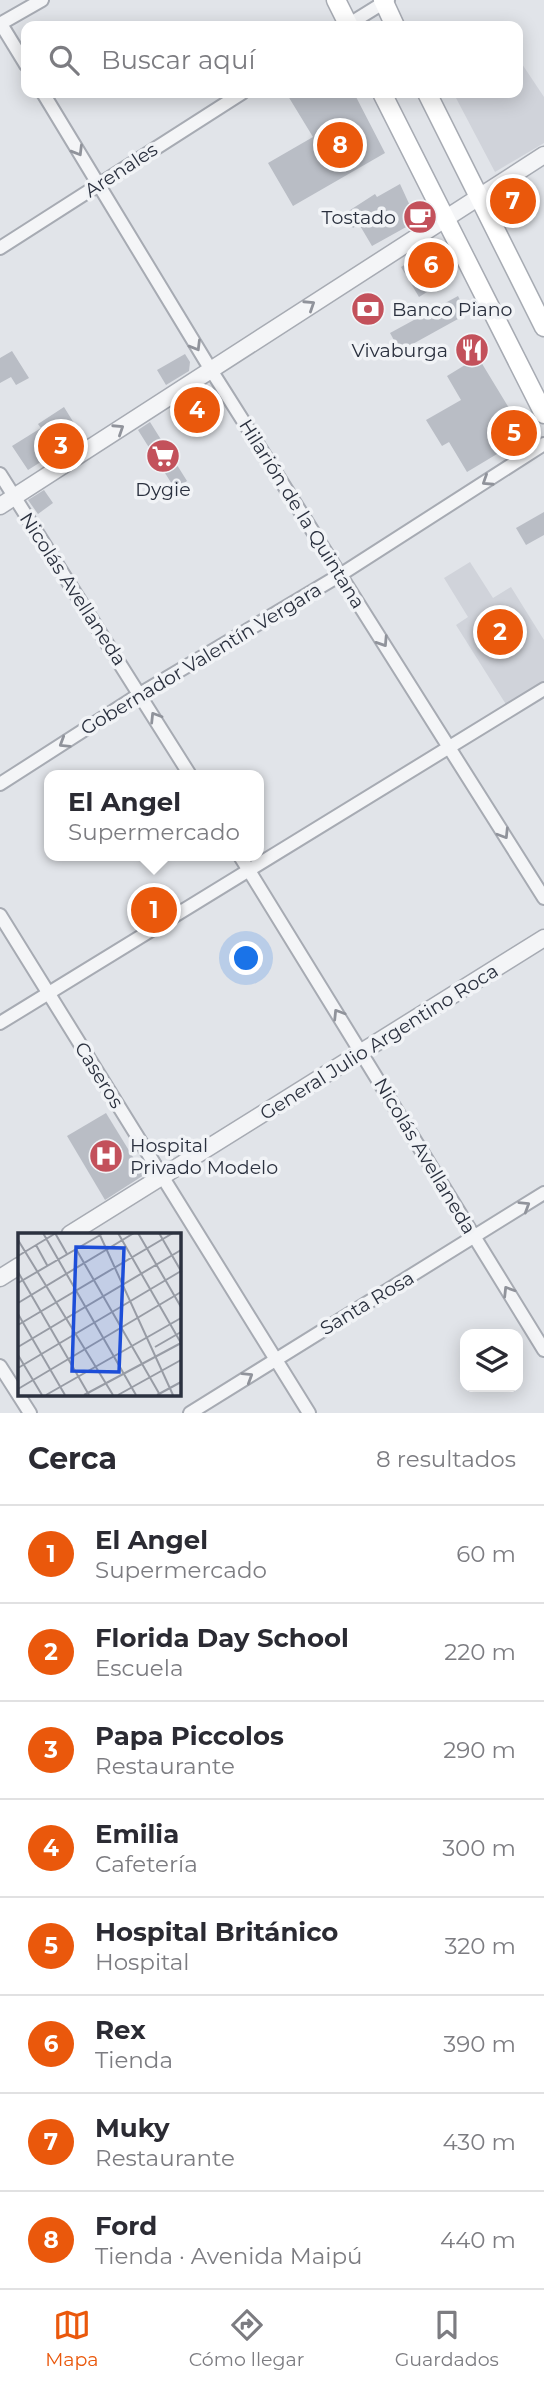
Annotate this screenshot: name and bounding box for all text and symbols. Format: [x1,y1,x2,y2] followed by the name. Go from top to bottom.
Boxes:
[21,21,523,98] search box
[45,41,83,79] icon: search
[101,44,255,76] text: Buscar aquí
[317,119,363,171] pin: 8
[80,138,162,202] street label: Arenales
[70,144,83,157] one-way arrow
[490,175,536,227] pin: 7
[401,198,439,236] cafe icon: Tostado
[322,206,396,229] place label: Tostado
[408,239,454,291] pin: 6
[349,290,387,328] bank icon: Banco Piano
[392,298,513,321] place label: Banco Piano
[302,301,315,314] one-way arrow
[453,331,491,369] restaurant icon: Vivaburga
[188,338,201,351] one-way arrow
[352,339,448,362] place label: Vivaburga
[174,384,220,436] pin: 4
[491,407,537,459] pin: 5
[234,415,370,613] street label: Hilarión de la Quintana
[38,420,84,472] pin: 3
[112,425,125,438] one-way arrow
[144,437,182,475] supermarket icon: Dygie
[481,472,494,485] one-way arrow
[135,478,191,501] place label: Dygie
[15,508,131,670] street label: Nicolás Avellaneda
[76,578,326,740] street label: Gobernador Valentín Vergara
[477,606,523,658] pin: 2
[375,634,388,647] one-way arrow
[150,712,163,725] one-way arrow
[59,734,72,747] one-way arrow
[44,770,264,861] popup
[68,786,181,818] text: El Angel
[68,818,240,846] text: Supermercado
[496,826,509,839] one-way arrow
[131,884,177,936] pin: 1
[229,941,263,975] your location
[256,959,502,1125] street label: General Julio Argentino Roca
[333,1009,346,1022] one-way arrow
[70,1038,128,1112] street label: Caseros
[369,1074,481,1238] street label: Nicolás Avellaneda
[130,1134,278,1179] place label: Hospital Privado Modelo
[87,1137,125,1175] hospital icon: Hospital Privado Modelo
[517,1201,530,1214] one-way arrow
[18,1233,180,1395] inset map
[316,1266,418,1340] street label: Santa Rosa
[504,1286,517,1299] one-way arrow
[460,1329,523,1392] map controls
[460,1329,523,1392] button: layers
[240,1372,253,1385] one-way arrow
[28,1440,117,1477] text: Cerca
[376,1445,516,1473] text: 8 resultados
[95,1524,208,1556] text: El Angel
[46,1540,56,1568] text: 1
[456,1540,516,1568] text: 60 m
[95,1556,267,1584] text: Supermercado
[95,1622,349,1654] text: Florida Day School
[44,1638,58,1666] text: 2
[444,1638,516,1666] text: 220 m
[95,1654,184,1682] text: Escuela
[95,1720,284,1752] text: Papa Piccolos
[44,1736,58,1764] text: 3
[443,1736,516,1764] text: 290 m
[95,1752,235,1780] text: Restaurante
[95,1818,179,1850] text: Emilia
[43,1834,59,1862] text: 4
[442,1834,516,1862] text: 300 m
[95,1850,198,1878] text: Cafetería
[95,1916,338,1948] text: Hospital Británico
[44,1932,58,1960] text: 5
[444,1932,516,1960] text: 320 m
[95,1948,190,1976] text: Hospital
[95,2014,146,2046] text: Rex
[44,2030,58,2058] text: 6
[443,2030,516,2058] text: 390 m
[95,2046,173,2074] text: Tienda
[95,2112,170,2144] text: Muky
[44,2128,58,2156] text: 7
[443,2128,516,2156] text: 430 m
[95,2144,235,2172] text: Restaurante
[95,2210,157,2242] text: Ford
[43,2226,59,2254] text: 8
[440,2226,516,2254] text: 440 m
[95,2242,362,2270] text: Tienda · Avenida Maipú
[45,2306,99,2371] tab: Mapa
[189,2306,304,2371] tab: Cómo llegar
[395,2306,499,2371] tab: Guardados

